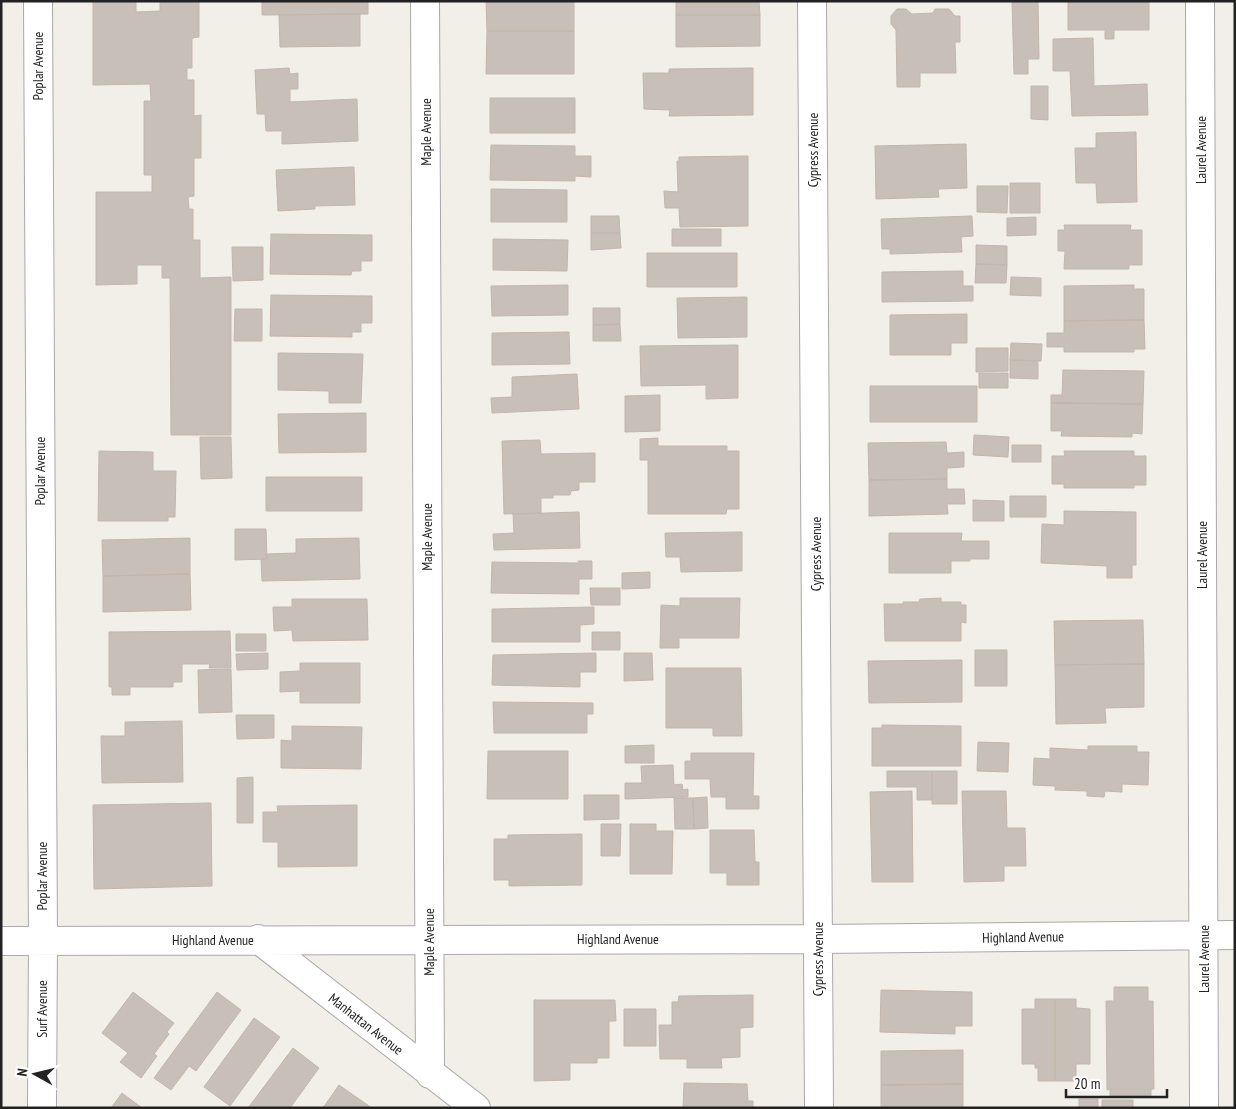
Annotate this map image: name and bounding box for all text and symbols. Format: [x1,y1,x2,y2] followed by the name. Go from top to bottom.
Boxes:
[29,31,47,100] street label: Poplar Avenue
[417,98,435,166] street label: Maple Avenue
[804,113,822,187] street label: Cypress Avenue
[1192,116,1210,184] street label: Laurel Avenue
[31,436,49,505] street label: Poplar Avenue
[418,503,436,571] street label: Maple Avenue
[807,517,825,591] street label: Cypress Avenue
[1193,521,1211,589] street label: Laurel Avenue
[33,841,51,910] street label: Poplar Avenue
[420,908,438,976] street label: Maple Avenue
[809,922,827,996] street label: Cypress Avenue
[1195,925,1213,993] street label: Laurel Avenue
[982,927,1064,947] street label: Highland Avenue
[577,930,659,948] street label: Highland Avenue
[172,931,254,949] street label: Highland Avenue
[33,980,51,1038] street label: Surf Avenue
[325,989,407,1059] street label: Manhattan Avenue
[10,1049,60,1099] north arrow
[1066,1066,1167,1098] scale bar
[13,1067,32,1077] text: N
[1074,1074,1100,1093] text: 20 m

